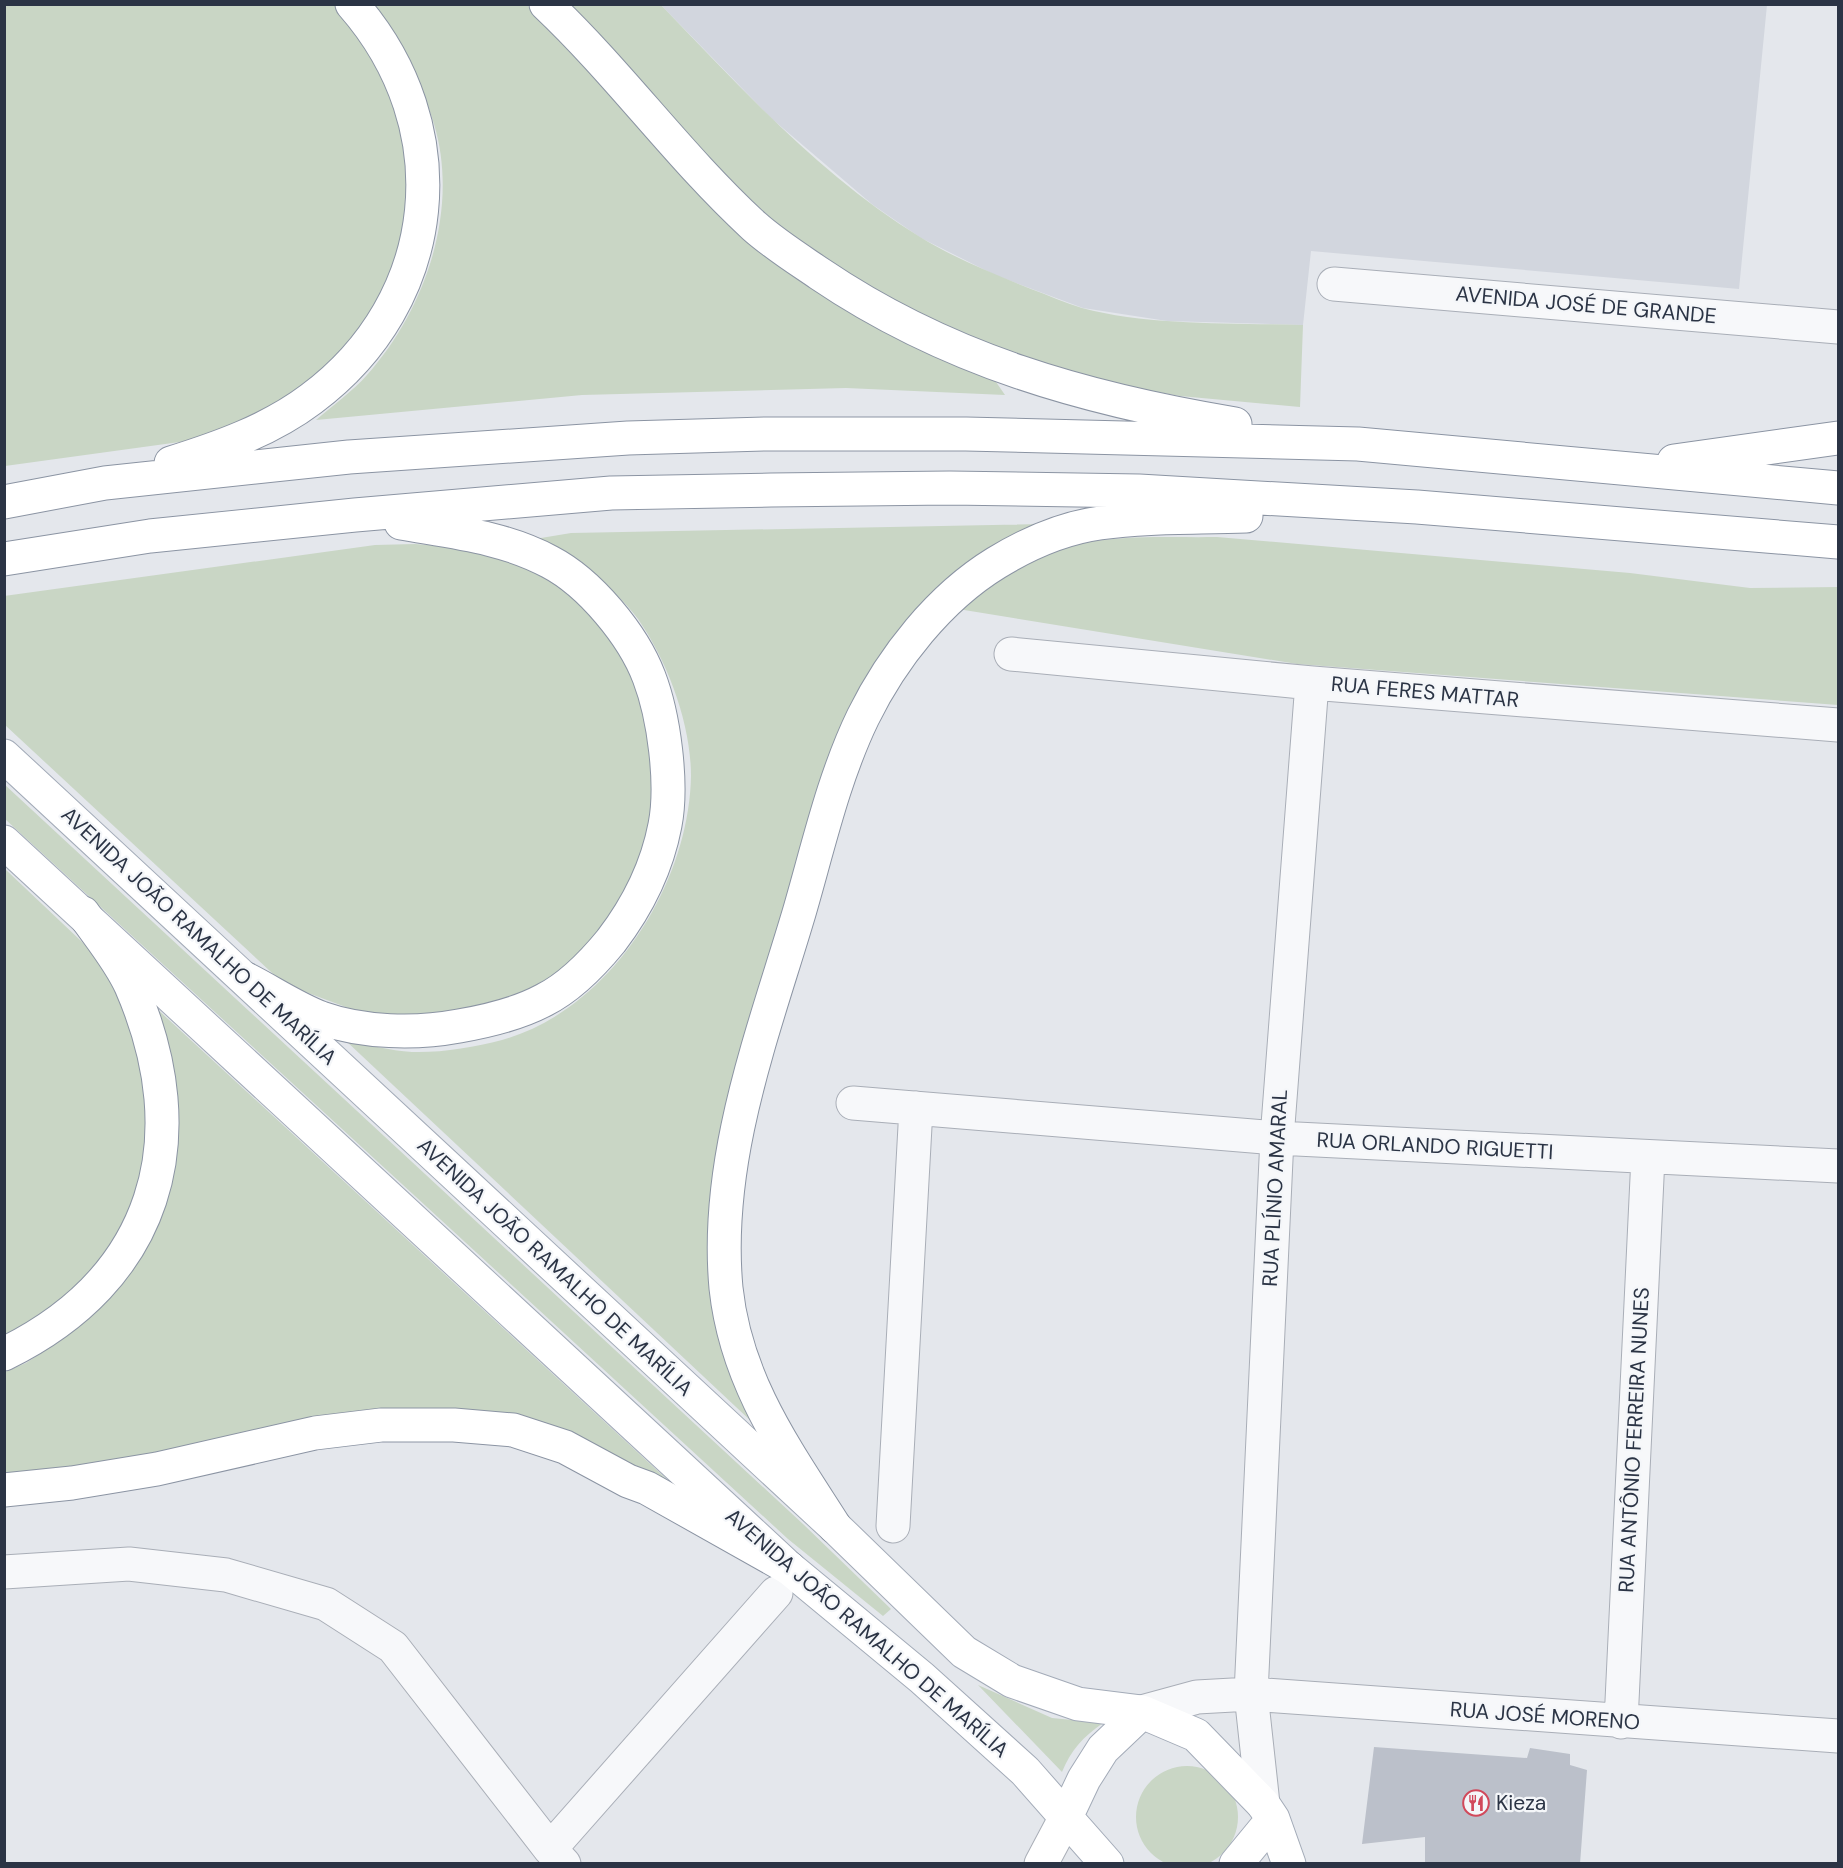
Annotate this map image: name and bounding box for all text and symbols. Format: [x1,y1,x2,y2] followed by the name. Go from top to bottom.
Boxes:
[1454,280,1718,330] street label: AVENIDA JOSÉ DE GRANDE
[1330,670,1520,714] street label: RUA FERES MATTAR
[55,801,343,1071] street label: AVENIDA JOÃO RAMALHO DE MARÍLIA
[1256,1089,1294,1287] street label: RUA PLÍNIO AMARAL
[1316,1126,1554,1166] street label: RUA ORLANDO RIGUETTI
[411,1132,699,1402] street label: AVENIDA JOÃO RAMALHO DE MARÍLIA
[1612,1287,1656,1593] street label: RUA ANTÔNIO FERREIRA NUNES
[719,1502,1015,1764] street label: AVENIDA JOÃO RAMALHO DE MARÍLIA
[1449,1695,1641,1737] street label: RUA JOSÉ MORENO
[1461,1788,1491,1818] restaurant icon: Kieza
[1496,1789,1546,1817] place label: Kieza

